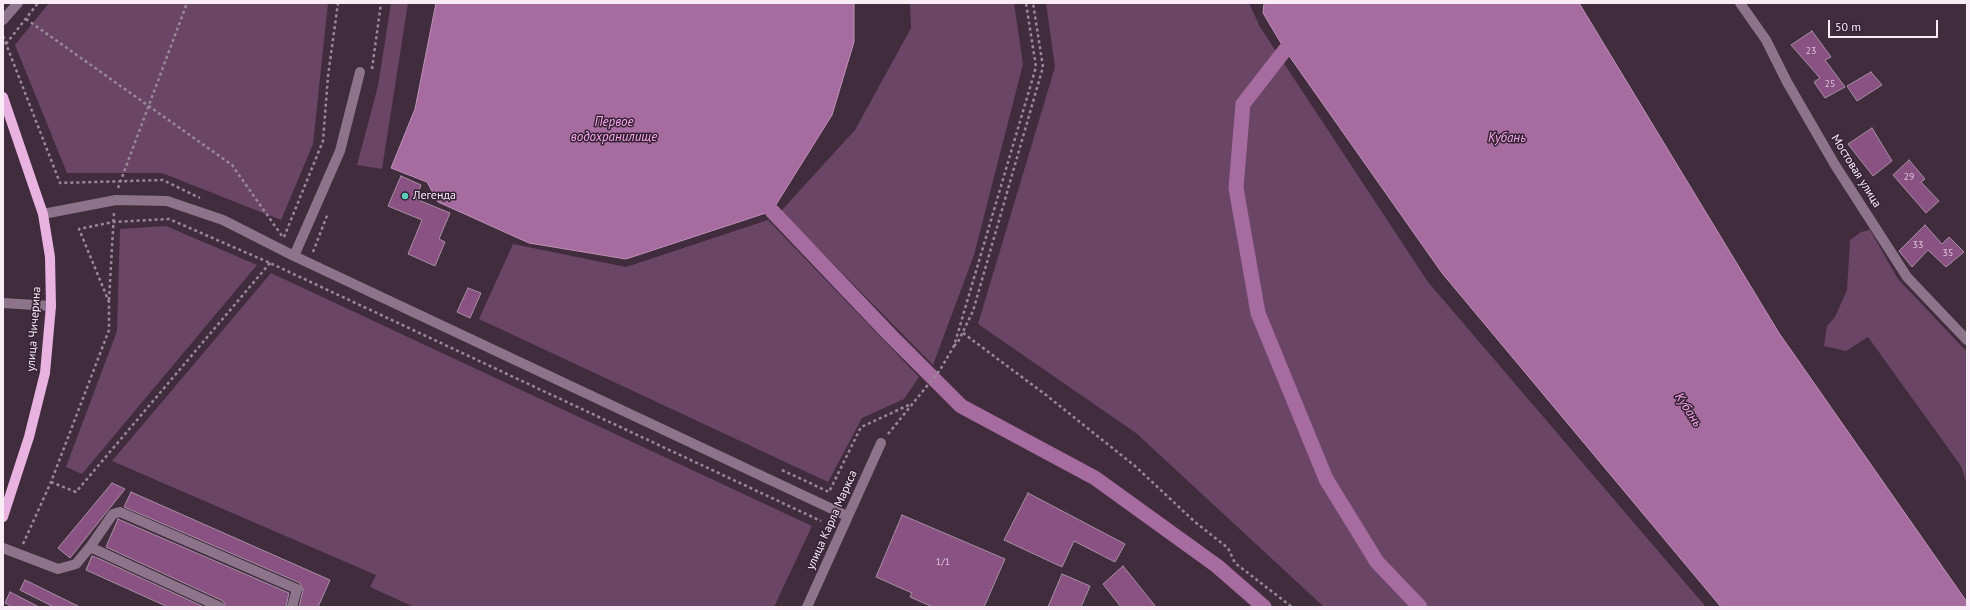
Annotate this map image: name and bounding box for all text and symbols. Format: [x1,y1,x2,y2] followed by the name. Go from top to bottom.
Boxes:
[1830,12,1940,38] scale bar
[1835,19,1861,34] text: 50 m
[1806,45,1816,57] house number: 23
[1825,78,1835,90] house number: 25
[571,114,657,145] water label: Первое водохранилище
[1488,130,1526,146] water label: Кубань
[1828,132,1884,210] street label: Мостовая улица
[1904,171,1914,183] house number: 29
[413,189,456,203] place label: Легенда
[400,191,410,201] marker: Легенда
[1913,239,1923,251] house number: 33
[1943,247,1953,259] house number: 35
[24,286,44,372] street label: улица Чичерина
[1671,390,1705,430] water label: Кубань
[804,468,860,572] street label: улица Карла Маркса
[936,556,950,568] house number: 1/1

